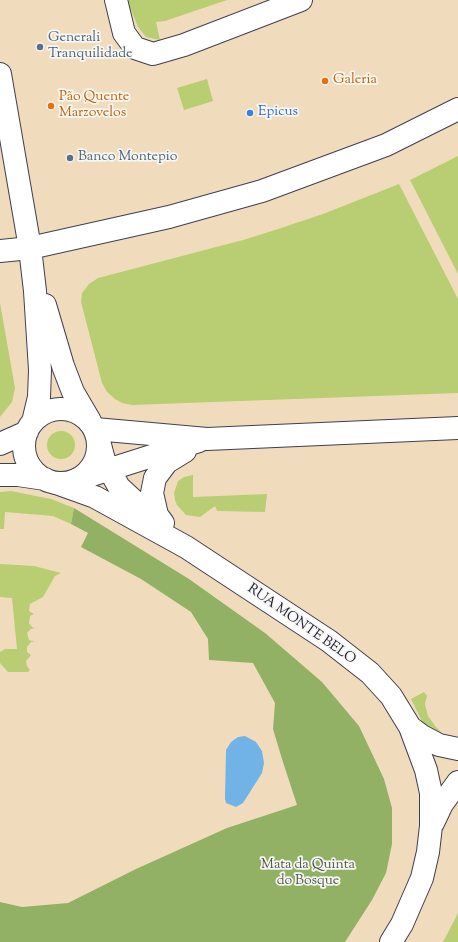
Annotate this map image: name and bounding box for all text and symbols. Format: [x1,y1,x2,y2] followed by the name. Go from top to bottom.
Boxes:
[48,31,132,64] place label: Generali Tranquilidade
[35,42,45,52] marker: Generali Tranquilidade
[333,73,377,89] place label: Galeria
[320,76,330,86] marker: Galeria
[59,90,129,122] place label: Pão Quente Marzovelos
[46,101,56,111] marker: Pão Quente Marzovelos
[258,105,298,121] place label: Epicus
[245,108,255,118] marker: Epicus
[78,150,177,166] place label: Banco Montepio
[65,153,75,163] marker: Banco Montepio
[243,581,359,669] street label: RUA MONTE BELO
[261,858,355,890] park label: Mata da Quinta do Bosque

